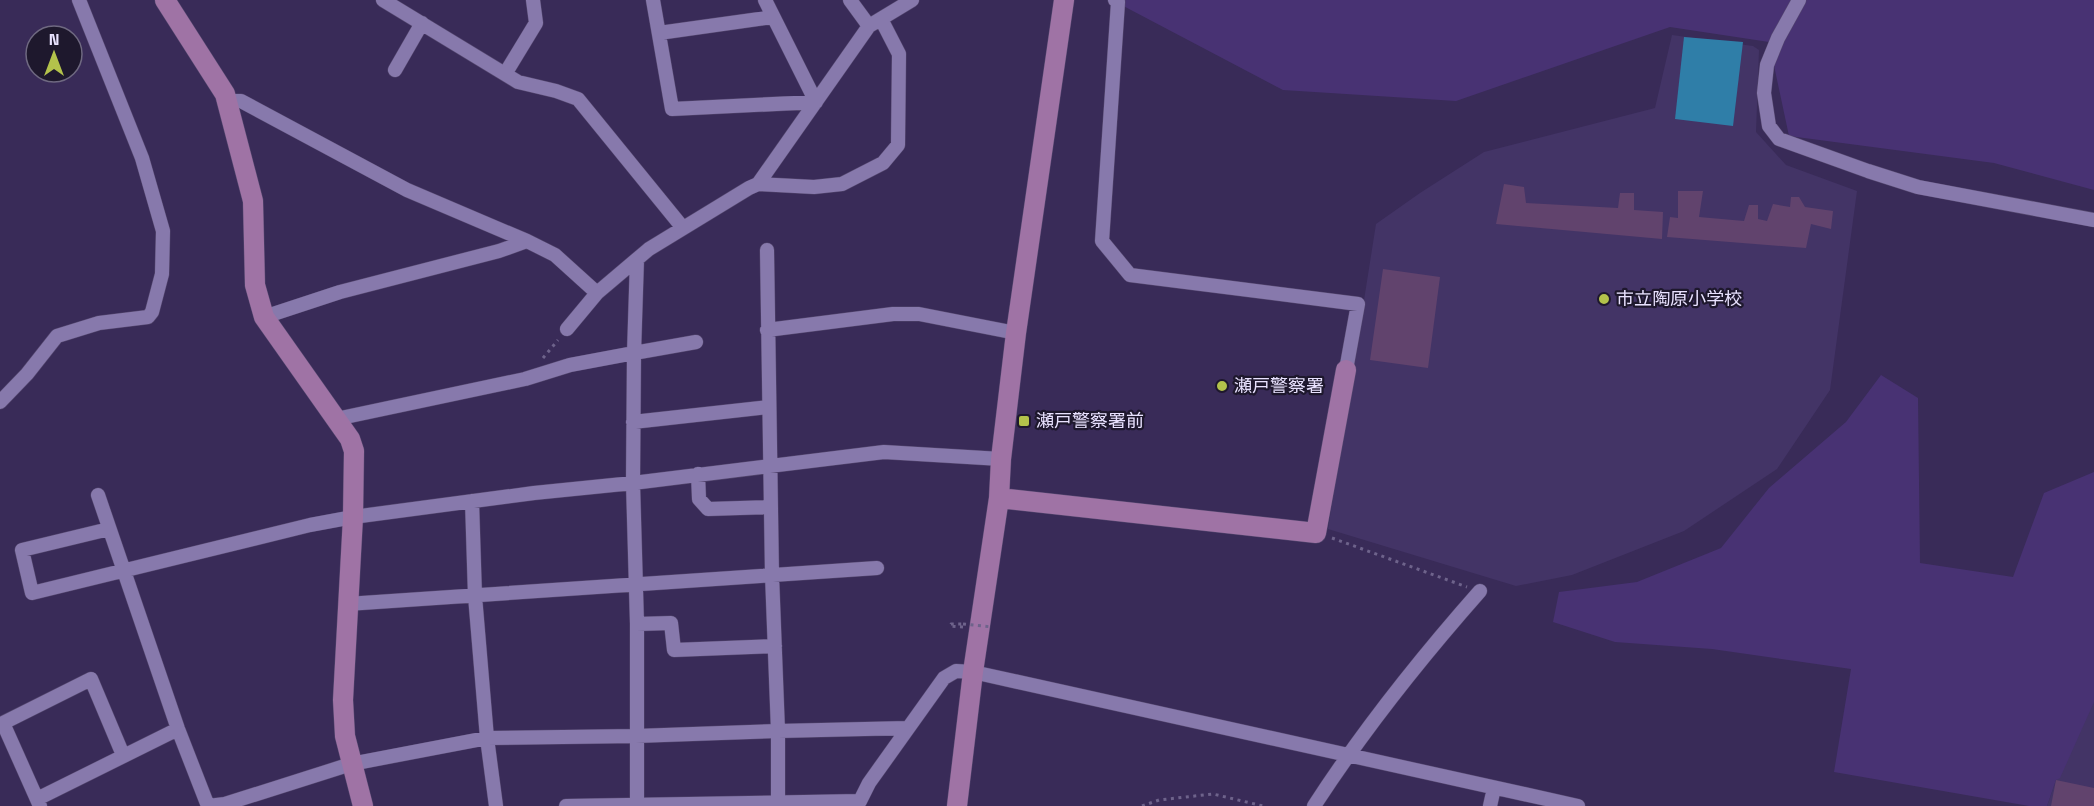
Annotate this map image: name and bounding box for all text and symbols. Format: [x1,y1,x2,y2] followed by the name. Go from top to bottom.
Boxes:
[24,24,84,84] north arrow
[49,29,59,50] text: N
[1616,287,1742,310] place label: 市立陶原小学校
[1597,292,1611,306] marker: 市立陶原小学校
[1234,374,1324,397] place label: 瀬戸警察署
[1215,379,1229,393] marker: 瀬戸警察署
[1036,409,1144,432] place label: 瀬戸警察署前
[1017,414,1031,428] marker: 瀬戸警察署前

